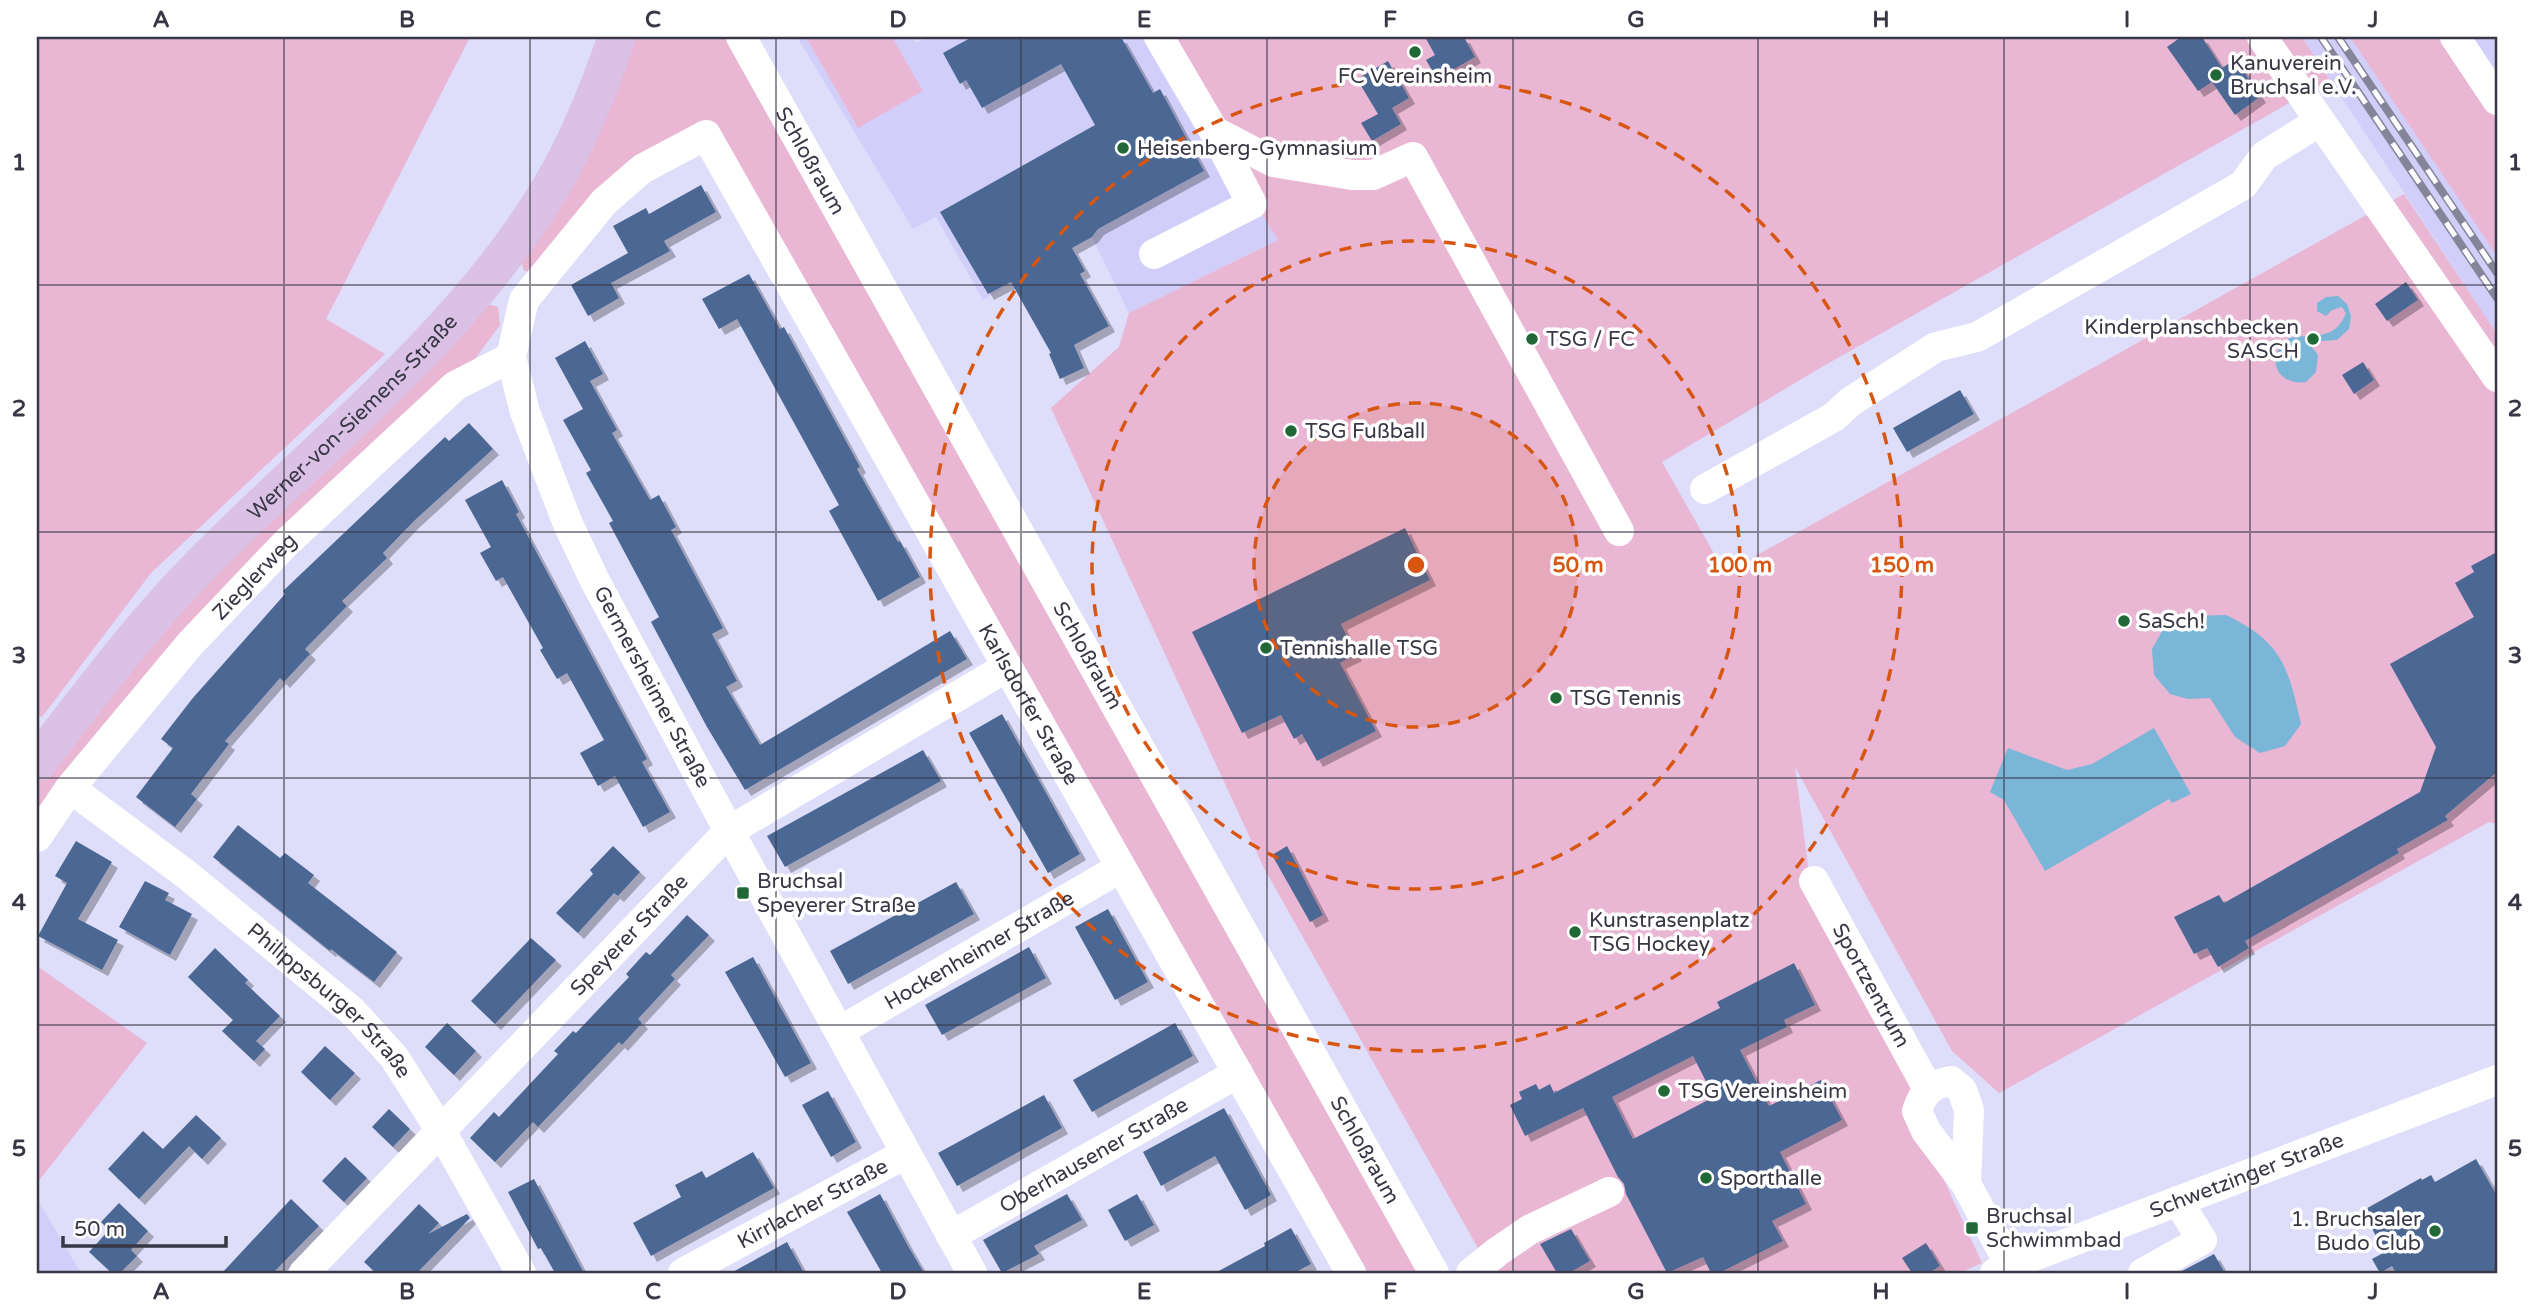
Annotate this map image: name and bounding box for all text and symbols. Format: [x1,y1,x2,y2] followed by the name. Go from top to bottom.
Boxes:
[152,6,170,34] text: A
[399,6,415,34] text: B
[645,6,661,34] text: C
[889,6,907,34] text: D
[1137,6,1151,34] text: E
[1383,6,1397,34] text: F
[1627,6,1645,34] text: G
[1872,6,1890,34] text: H
[2124,6,2130,34] text: I
[2367,6,2378,34] text: J
[1407,44,1423,60] marker: FC Vereinsheim
[2230,51,2356,100] place label: Kanuverein Bruchsal e.V.
[1338,64,1492,89] place label: FC Vereinsheim
[2208,67,2224,83] marker: Kanuverein Bruchsal e.V.
[770,103,851,219] street label: Schloßraum
[1137,136,1378,161] place label: Heisenberg-Gymnasium
[1115,140,1131,156] marker: Heisenberg-Gymnasium
[12,149,26,177] text: 1
[2508,149,2522,177] text: 1
[242,309,463,525] street label: Werner-von-Siemens-Straße
[2084,315,2299,364] place label: Kinderplanschbecken SASCH
[1546,327,1635,352] place label: TSG / FC
[1524,331,1540,347] marker: TSG / FC
[2305,331,2321,347] marker: Kinderplanschbecken SASCH
[12,395,26,423] text: 2
[2508,395,2522,423] text: 2
[1305,419,1425,444] place label: TSG Fußball
[1283,423,1299,439] marker: TSG Fußball
[207,527,301,625] street label: Zieglerweg
[1404,553,1428,577] centre of rings
[1552,553,1604,578] text: 50 m
[1708,553,1772,578] text: 100 m
[1870,553,1934,578] text: 150 m
[588,582,716,792] street label: Germersheimer Straße
[1048,597,1128,714] street label: Schloßraum
[2138,609,2205,634] place label: SaSch!
[2116,613,2132,629] marker: SaSch!
[973,619,1084,789] street label: Karlsdorfer Straße
[1280,636,1438,661] place label: Tennishalle TSG
[1258,640,1274,656] marker: Tennishalle TSG
[12,642,26,670] text: 3
[2508,642,2522,670] text: 3
[1570,686,1681,711] place label: TSG Tennis
[1548,690,1564,706] marker: TSG Tennis
[565,869,693,1001] street label: Speyerer Straße
[757,869,916,918] place label: Bruchsal Speyerer Straße
[735,885,751,901] marker: Bruchsal Speyerer Straße
[880,885,1078,1015] street label: Hockenheimer Straße
[12,889,27,917] text: 4
[2508,889,2523,917] text: 4
[1589,908,1750,957] place label: Kunstrasenplatz TSG Hockey
[242,917,417,1083] street label: Philippsburger Straße
[1827,919,1915,1052] street label: Sportzentrum
[1567,924,1583,940] marker: Kunstrasenplatz TSG Hockey
[1678,1079,1847,1104] place label: TSG Vereinsheim
[1656,1083,1672,1099] marker: TSG Vereinsheim
[995,1092,1192,1218] street label: Oberhausener Straße
[1325,1092,1405,1208] street label: Schloßraum
[2146,1127,2347,1223] street label: Schwetzinger Straße
[12,1135,26,1163] text: 5
[2508,1135,2522,1163] text: 5
[733,1153,892,1254] street label: Kirrlacher Straße
[1720,1166,1822,1191] place label: Sporthalle
[1698,1170,1714,1186] marker: Sporthalle
[1986,1204,2121,1253] place label: Bruchsal Schwimmbad
[63,1205,226,1249] scale bar
[2291,1207,2421,1256] place label: 1. Bruchsaler Budo Club
[74,1217,125,1242] text: 50 m
[1964,1220,1980,1236] marker: Bruchsal Schwimmbad
[2427,1223,2443,1239] marker: 1. Bruchsaler Budo Club
[152,1278,170,1306] text: A
[399,1278,415,1306] text: B
[645,1278,661,1306] text: C
[889,1278,907,1306] text: D
[1137,1278,1151,1306] text: E
[1383,1278,1397,1306] text: F
[1627,1278,1645,1306] text: G
[1872,1278,1890,1306] text: H
[2124,1278,2130,1306] text: I
[2367,1278,2378,1306] text: J

